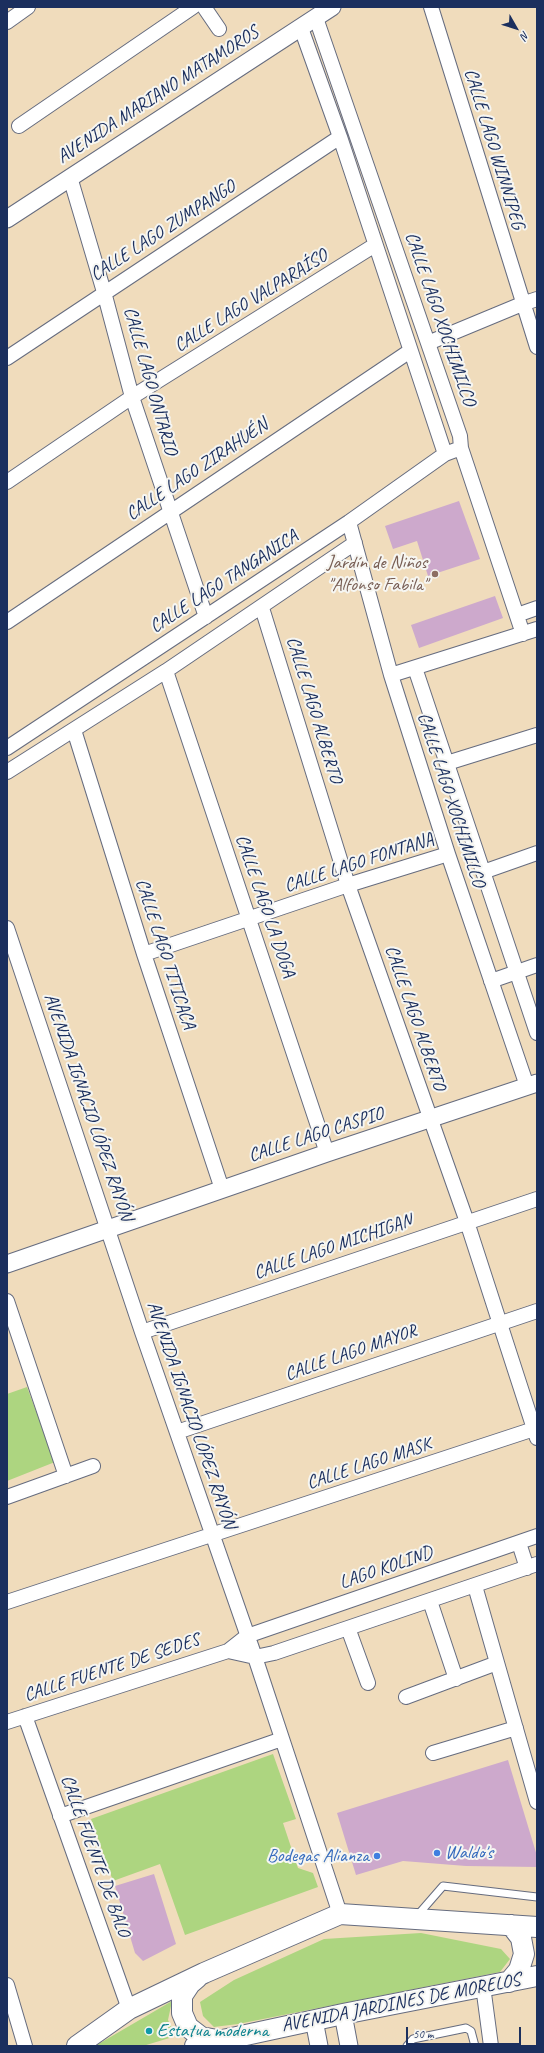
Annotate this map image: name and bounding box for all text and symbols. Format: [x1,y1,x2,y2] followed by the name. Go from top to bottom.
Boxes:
[496,8,536,48] north arrow
[53,21,263,169] street label: AVENIDA MARIANO MATAMOROS
[518,28,533,43] text: N
[459,66,529,232] street label: CALLE LAGO WINNIPEG
[86,176,240,286] street label: CALLE LAGO ZUMPANGO
[400,229,480,409] street label: CALLE LAGO XOCHIMILCO
[170,245,332,357] street label: CALLE LAGO VALPARAÍSO
[118,305,182,457] street label: CALLE LAGO ONTARIO
[122,414,272,526] street label: CALLE LAGO ZIRAHUÉN
[146,526,302,638] street label: CALLE LAGO TANGANICA
[327,552,427,596] place label: Jardín de Niños "Alfonso Fabila"
[430,569,440,579] marker: Jardín de Niños "Alfonso Fabila"
[281,634,347,786] street label: CALLE LAGO ALBERTO
[412,710,490,890] street label: CALLE LAGO XOCHIMILCO
[282,828,436,898] street label: CALLE LAGO FONTANA
[230,832,300,980] street label: CALLE LAGO LA DOGA
[130,876,200,1032] street label: CALLE LAGO TITICACA
[380,943,450,1093] street label: CALLE LAGO ALBERTO
[38,990,138,1224] street label: AVENIDA IGNACIO LÓPEZ RAYÓN
[246,1102,386,1168] street label: CALLE LAGO CASPIO
[251,1209,415,1285] street label: CALLE LAGO MICHIGAN
[141,1298,241,1532] street label: AVENIDA IGNACIO LÓPEZ RAYÓN
[282,1320,420,1386] street label: CALLE LAGO MAYOR
[304,1433,434,1495] street label: CALLE LAGO MASK
[336,1541,436,1595] street label: LAGO KOLIND
[21,1629,203,1707] street label: CALLE FUENTE DE SEDES
[55,1772,135,1940] street label: CALLE FUENTE DE BALO
[445,1842,493,1864] place label: Waldo's
[267,1845,369,1867] place label: Bodegas Alianza
[432,1848,442,1858] marker: Waldo's
[372,1851,382,1861] marker: Bodegas Alianza
[280,1969,522,2037] street label: AVENIDA JARDINES DE MORELOS
[408,2019,523,2045] scale bar
[157,2020,268,2042] place label: Estatua moderna
[144,2026,154,2036] marker: Estatua moderna
[413,2026,433,2042] text: 50 m

